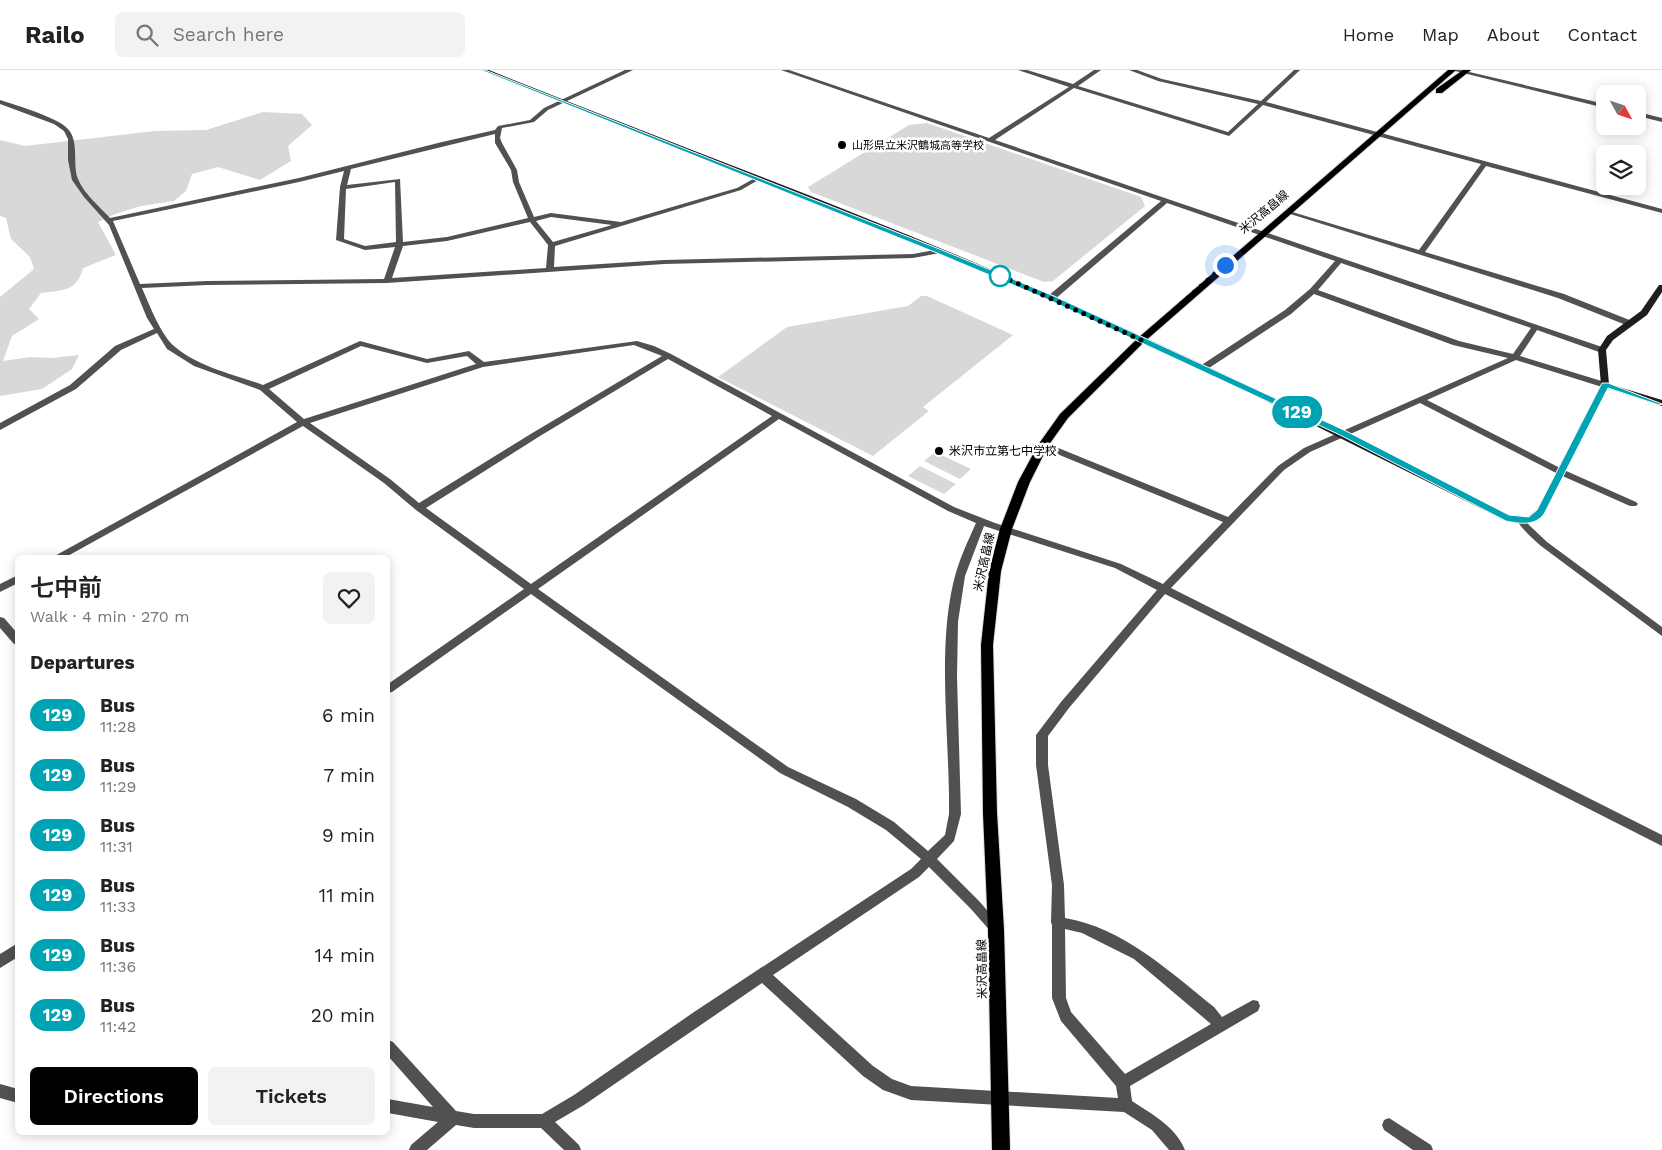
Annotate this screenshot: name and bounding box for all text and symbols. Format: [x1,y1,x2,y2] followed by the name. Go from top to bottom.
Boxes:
[115,12,465,57] search box
[25,21,85,49] text: Railo
[133,21,161,49] icon: search
[173,23,284,46] text: Search here
[1343,24,1394,45] text: Home
[1422,24,1459,45] text: Map
[1487,24,1539,45] text: About
[1567,24,1637,45] text: Contact
[1596,85,1646,135] north arrow
[1596,85,1646,195] map controls
[836,139,848,151] marker: 山形県立米沢鶴城高等学校
[852,139,984,152] place label: 山形県立米沢鶴城高等学校
[1596,145,1646,195] button: layers
[1237,187,1291,237] street label: 米沢高畠線
[1213,253,1238,278] your location
[989,265,1011,287] unlabelled marker
[1268,396,1326,428] line badge: 129
[1282,401,1312,422] text: 129
[949,444,1057,458] place label: 米沢市立第七中学校
[933,445,945,457] marker: 米沢市立第七中学校
[971,531,997,593] street label: 米沢高畠線
[323,572,375,624] button: heart
[30,574,102,602] text: 七中前
[30,607,189,626] text: Walk · 4 min · 270 m
[30,651,135,674] text: Departures
[100,694,135,717] text: Bus
[43,704,72,725] text: 129
[322,704,375,727] text: 6 min
[100,717,136,736] text: 11:28
[100,754,135,777] text: Bus
[43,764,72,785] text: 129
[324,764,375,787] text: 7 min
[100,777,136,796] text: 11:29
[100,814,135,837] text: Bus
[43,824,72,845] text: 129
[322,824,375,847] text: 9 min
[100,837,133,856] text: 11:31
[100,874,135,897] text: Bus
[43,884,72,905] text: 129
[319,884,375,907] text: 11 min
[100,897,136,916] text: 11:33
[100,934,135,957] text: Bus
[974,939,990,999] street label: 米沢高畠線
[43,944,72,965] text: 129
[315,944,375,967] text: 14 min
[100,957,136,976] text: 11:36
[100,994,135,1017] text: Bus
[43,1004,72,1025] text: 129
[311,1004,375,1027] text: 20 min
[100,1017,136,1036] text: 11:42
[30,1067,198,1125] button: Directions
[208,1067,375,1125] button: Tickets

